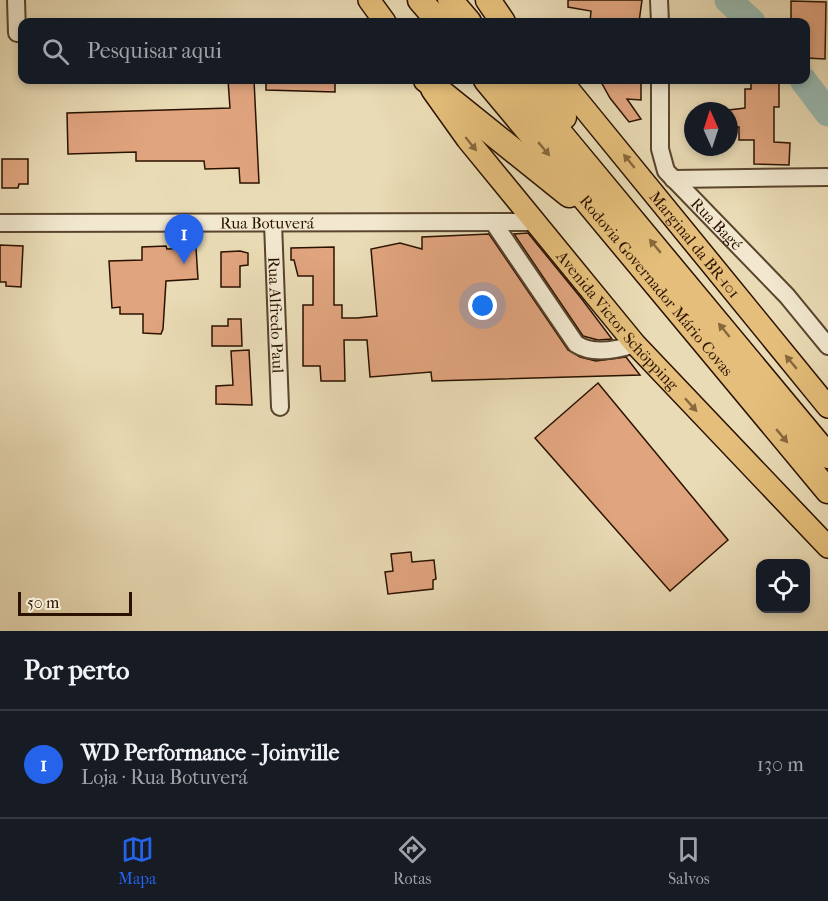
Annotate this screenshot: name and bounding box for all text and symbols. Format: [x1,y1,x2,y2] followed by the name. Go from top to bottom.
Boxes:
[18,18,810,84] search box
[39,35,72,68] icon: search
[87,38,222,64] text: Pesquisar aqui
[684,102,738,156] north arrow
[465,136,477,151] one-way arrow
[537,141,550,157] one-way arrow
[624,153,636,168] one-way arrow
[646,187,744,302] street label: Marginal da BR-101
[576,191,738,380] street label: Rodovia Governador Mário Covas
[687,193,747,254] street label: Rua Bagé
[220,213,315,232] street label: Rua Botuverá
[164,214,204,264] pin: 1
[649,239,662,254] one-way arrow
[552,246,683,394] street label: Avenida Victor Schöpping
[265,256,288,374] street label: Rua Alfredo Paul
[468,291,497,320] your location
[719,322,731,337] one-way arrow
[784,354,797,370] one-way arrow
[684,398,698,413] one-way arrow
[775,428,788,443] one-way arrow
[756,559,810,613] map controls
[756,559,810,613] button: locate
[18,589,132,616] scale bar
[27,593,59,612] text: 50 m
[24,655,129,686] text: Por perto
[81,740,339,766] text: WD Performance - Joinville
[40,753,47,776] text: 1
[757,753,804,776] text: 130 m
[81,766,248,789] text: Loja · Rua Botuverá
[118,833,156,888] tab: Mapa
[393,833,431,888] tab: Rotas
[668,833,710,888] tab: Salvos

